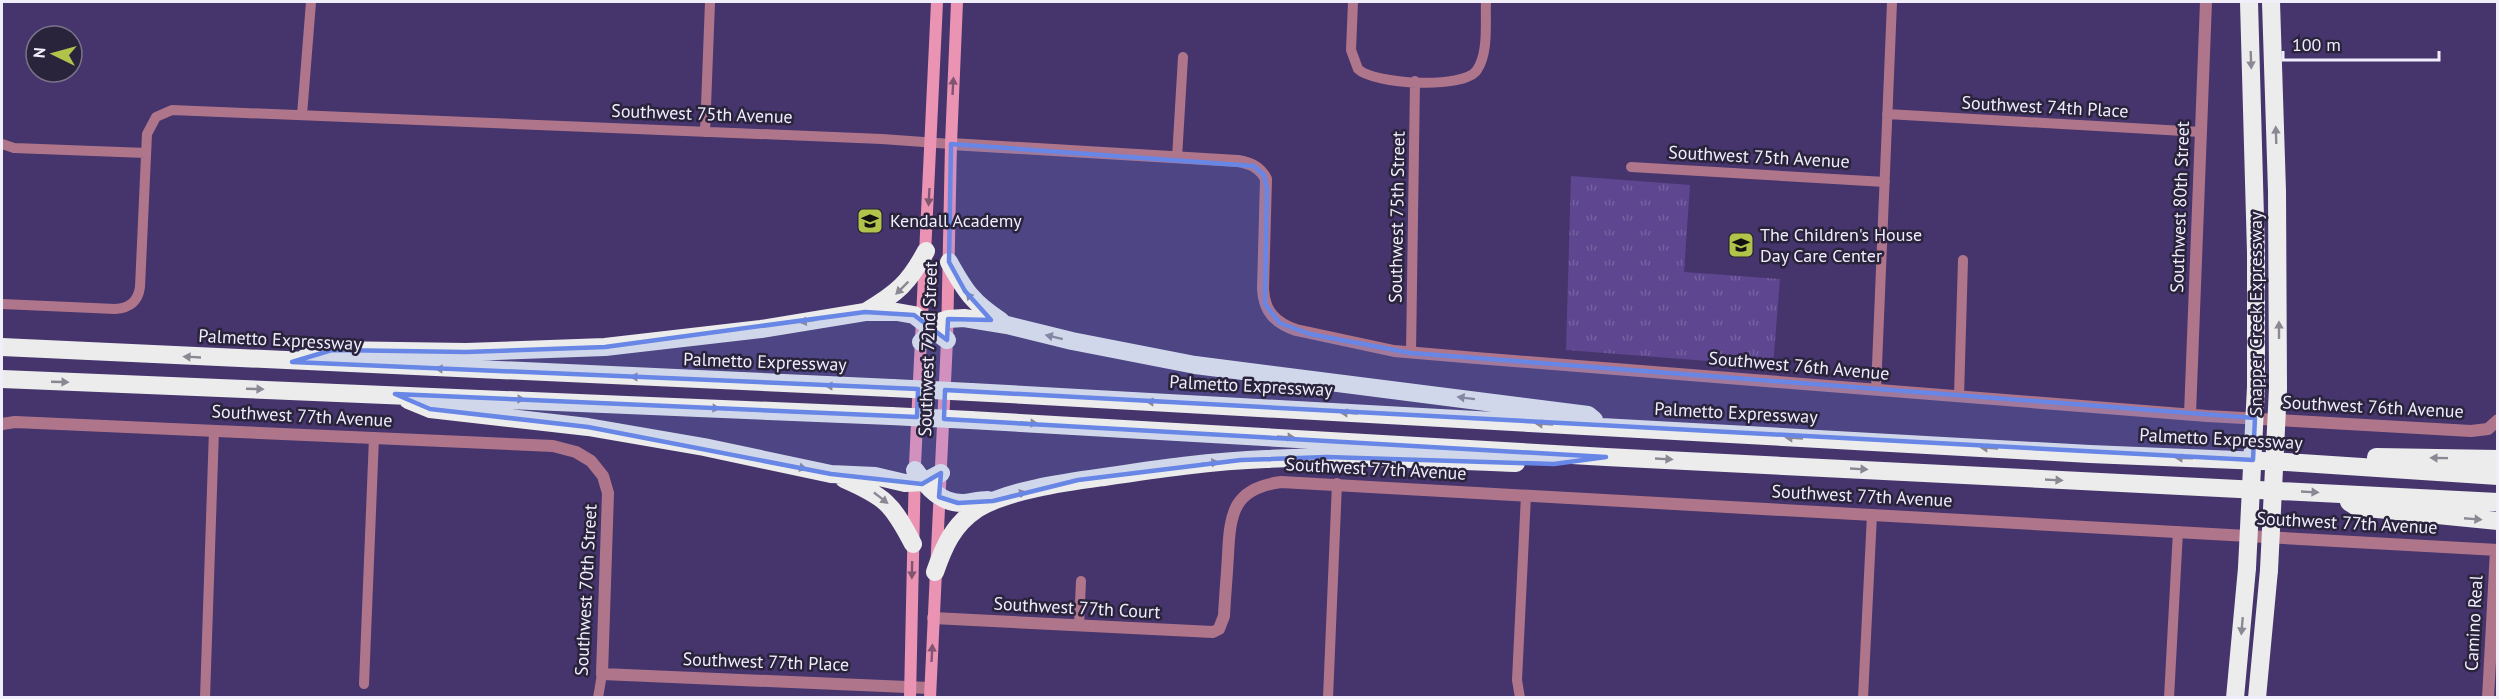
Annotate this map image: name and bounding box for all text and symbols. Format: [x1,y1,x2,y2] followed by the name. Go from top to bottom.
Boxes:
[24,24,84,84] north arrow
[2283,24,2439,62] scale bar
[2292,33,2341,56] text: 100 m
[29,47,49,59] text: N
[2246,50,2255,69] one-way arrow
[949,76,958,95] one-way arrow
[1961,91,2129,122] street label: Southwest 74th Place
[611,99,793,128] street label: Southwest 75th Avenue
[2165,121,2194,293] street label: Southwest 80th Street
[2271,125,2280,144] one-way arrow
[1384,131,1409,303] street label: Southwest 75th Street
[1668,140,1850,173] street label: Southwest 75th Avenue
[924,187,934,206] one-way arrow
[855,206,885,236] school or university icon: Kendall Academy
[890,209,1022,232] place label: Kendall Academy
[2244,211,2267,416] street label: Snapper Creek Expressway
[1760,223,1922,267] place label: The Children's House Day Care Center
[1726,230,1756,260] school or university icon: The Children's House Day Care Center
[913,261,942,437] street label: Southwest 72nd Street
[895,280,909,294] one-way arrow
[966,292,979,307] one-way arrow
[798,317,817,326] one-way arrow
[2274,320,2284,339] one-way arrow
[198,324,363,355] street label: Palmetto Expressway
[1045,331,1064,341] one-way arrow
[1708,346,1890,385] street label: Southwest 76th Avenue
[683,347,848,376] street label: Palmetto Expressway
[182,352,201,361] one-way arrow
[435,364,454,373] one-way arrow
[1169,370,1334,401] street label: Palmetto Expressway
[630,373,649,382] one-way arrow
[50,377,69,386] one-way arrow
[824,381,843,390] one-way arrow
[245,385,264,394] one-way arrow
[2282,390,2464,423] street label: Southwest 76th Avenue
[1456,394,1475,403] one-way arrow
[507,395,526,404] one-way arrow
[1145,397,1164,407] one-way arrow
[1654,397,1819,428] street label: Palmetto Expressway
[211,399,393,432] street label: Southwest 77th Avenue
[702,403,721,413] one-way arrow
[1340,408,1359,417] one-way arrow
[1019,419,1038,428] one-way arrow
[1534,419,1553,428] one-way arrow
[2139,423,2304,454] street label: Palmetto Expressway
[1277,433,1296,442] one-way arrow
[1785,433,1804,442] one-way arrow
[1979,444,1998,453] one-way arrow
[1285,452,1467,485] street label: Southwest 77th Avenue
[2174,453,2193,462] one-way arrow
[2430,453,2449,463] one-way arrow
[1655,455,1674,464] one-way arrow
[1201,459,1220,468] one-way arrow
[789,463,808,472] one-way arrow
[1849,464,1868,473] one-way arrow
[2044,475,2063,484] one-way arrow
[1771,479,1953,512] street label: Southwest 77th Avenue
[2300,488,2319,497] one-way arrow
[1009,489,1027,499] one-way arrow
[873,492,889,505] one-way arrow
[570,504,601,676] street label: Southwest 70th Street
[2256,506,2438,539] street label: Southwest 77th Avenue
[2463,514,2482,524] one-way arrow
[907,561,917,580] one-way arrow
[2460,574,2488,671] street label: Camino Real
[993,592,1161,623] street label: Southwest 77th Court
[2237,617,2247,636] one-way arrow
[927,643,936,662] one-way arrow
[682,647,850,676] street label: Southwest 77th Place

